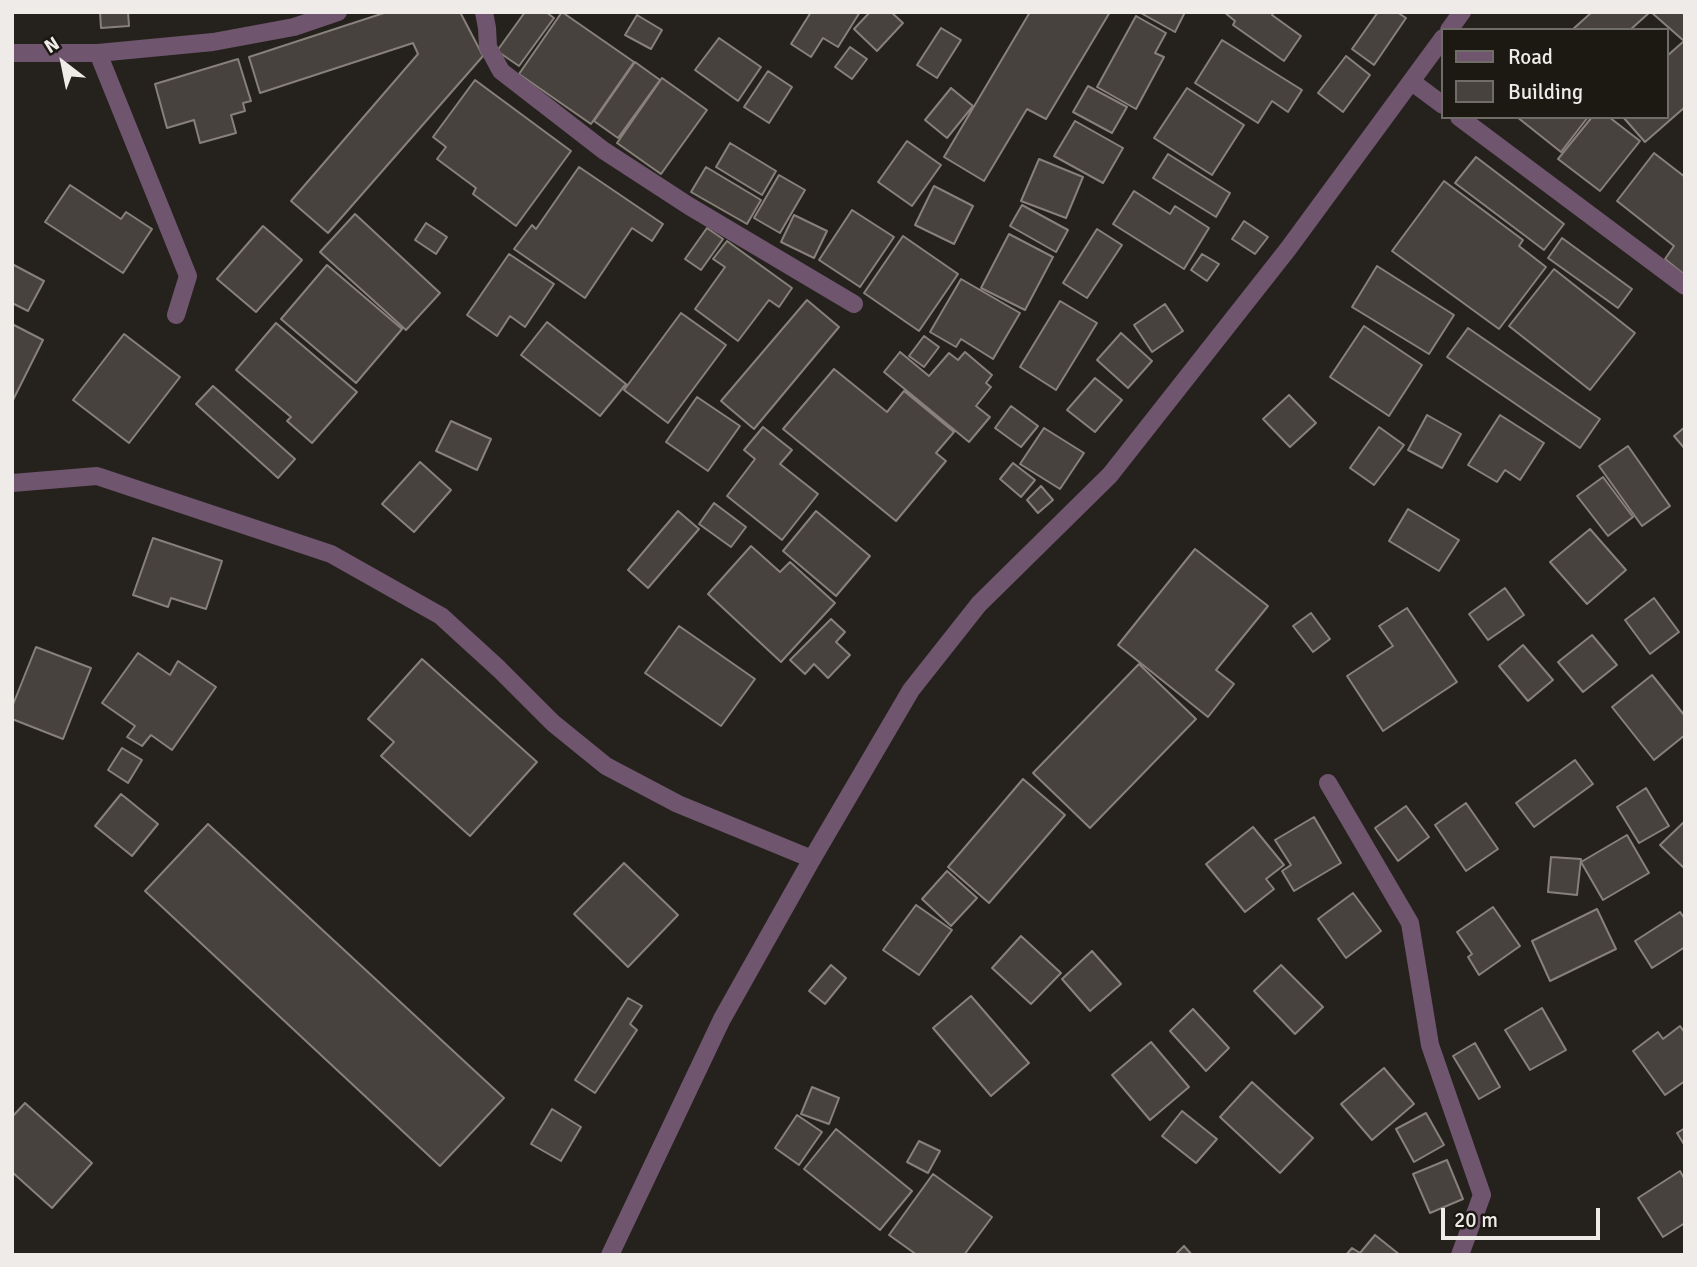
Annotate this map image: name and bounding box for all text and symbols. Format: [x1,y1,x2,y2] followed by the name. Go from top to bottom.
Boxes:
[28,28,98,98] north arrow
[1442,28,1669,119] legend
[40,32,64,59] text: N
[1508,44,1553,70] text: Road
[1508,79,1583,105] text: Building
[1445,1194,1604,1238] scale bar
[1454,1207,1498,1233] text: 20 m

